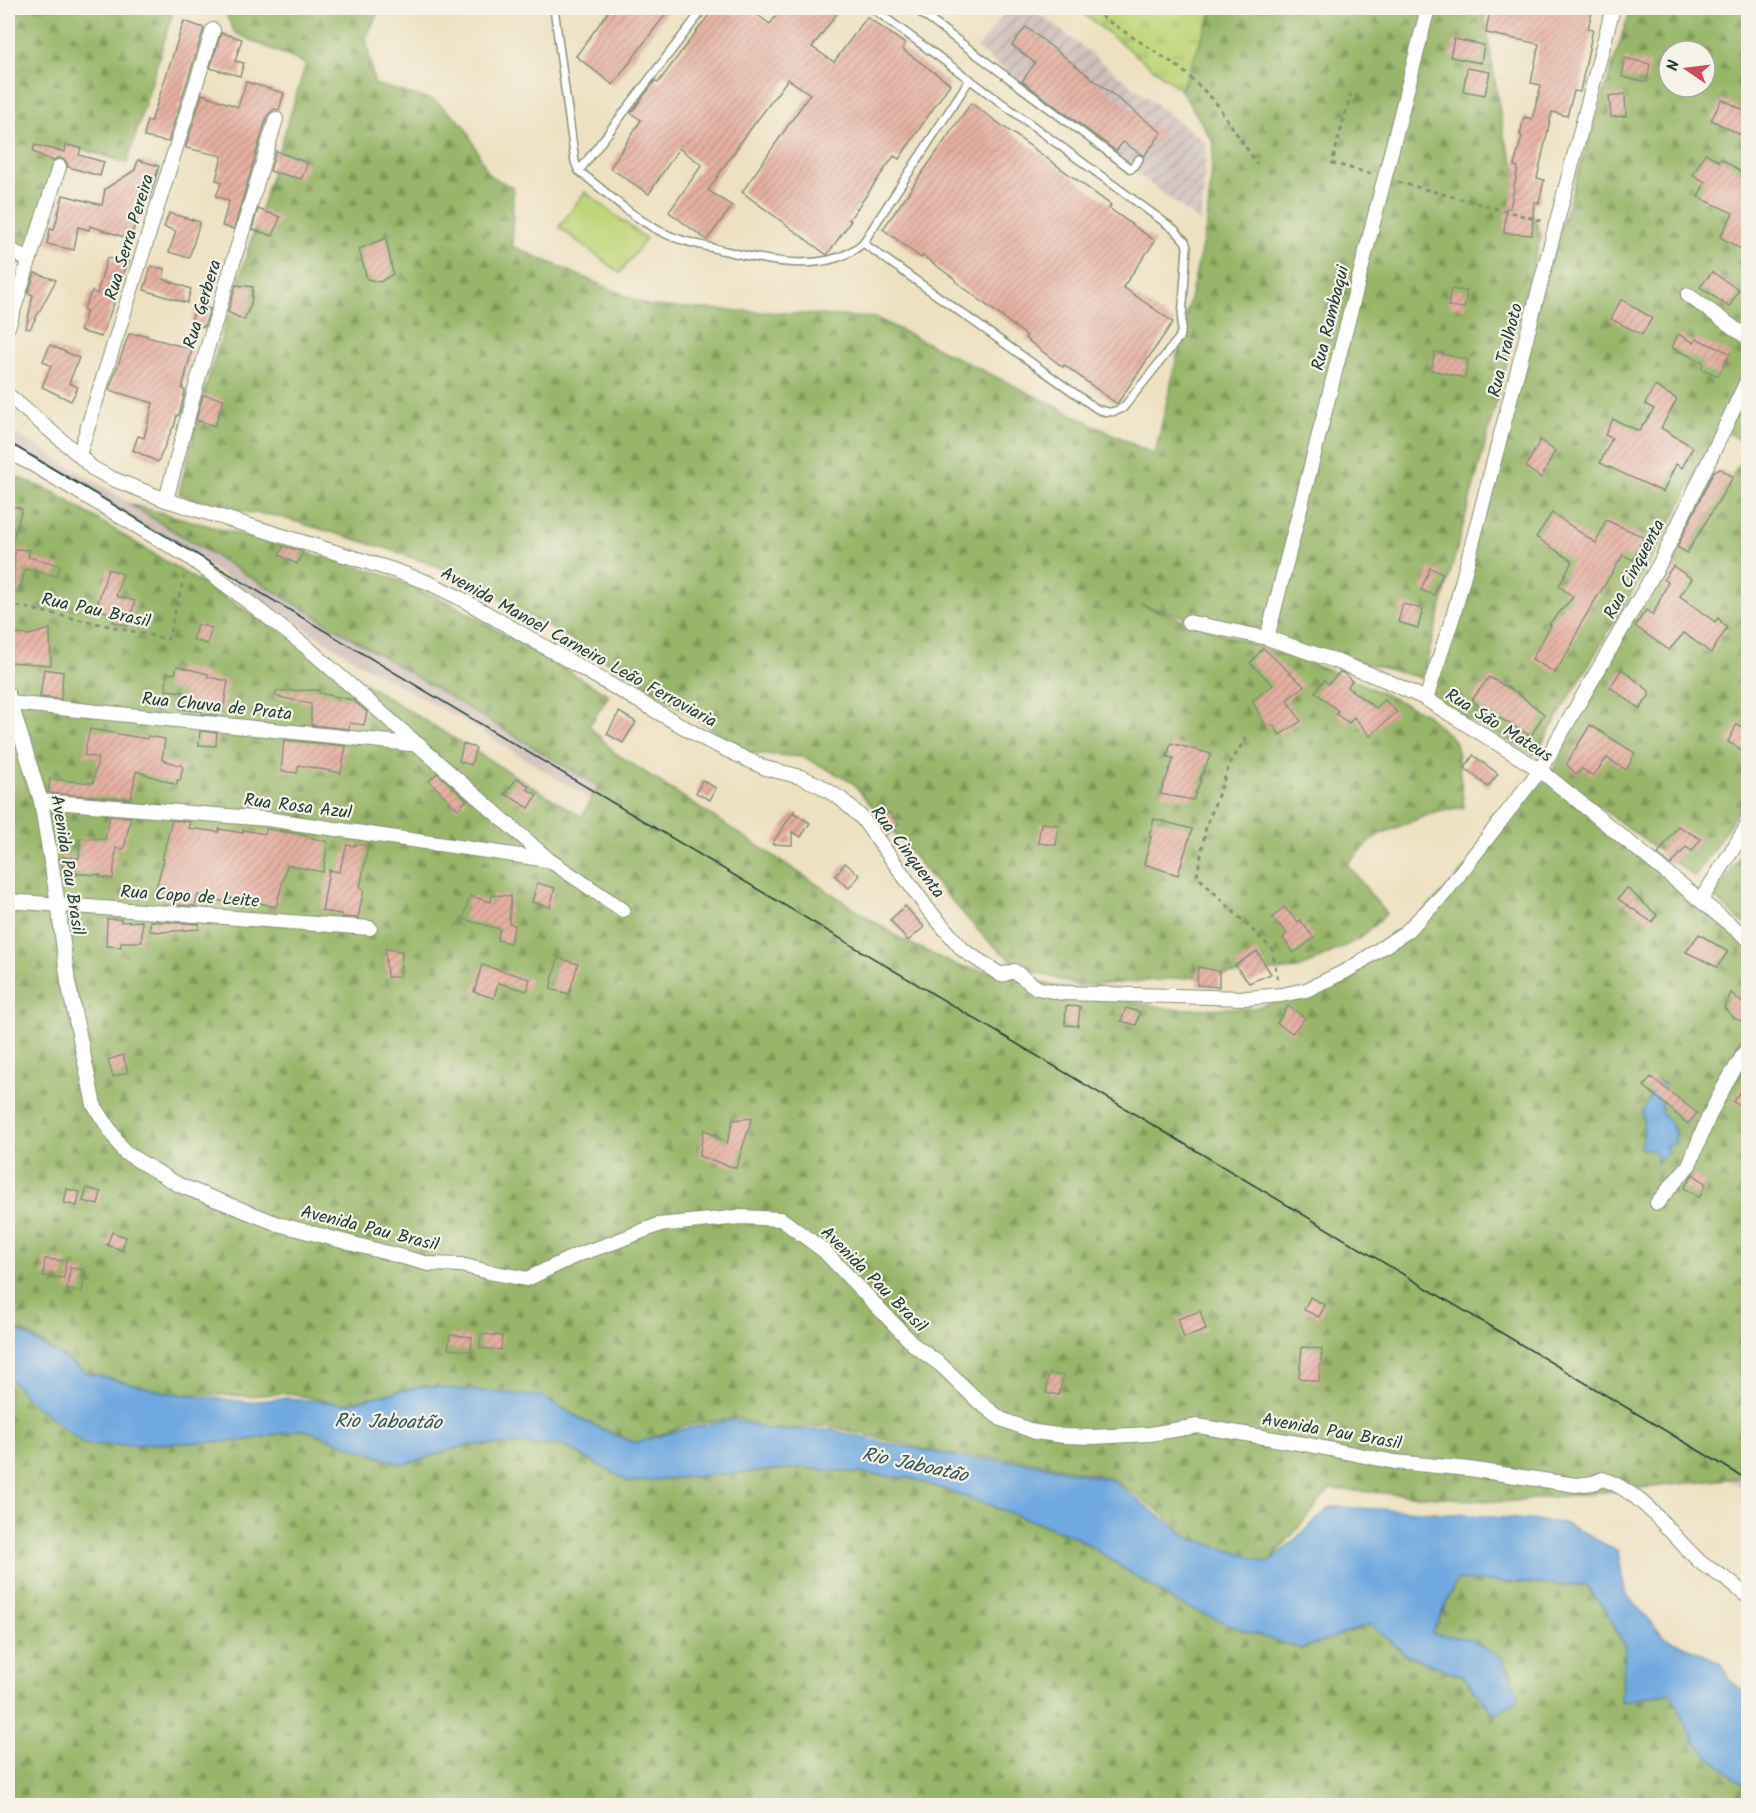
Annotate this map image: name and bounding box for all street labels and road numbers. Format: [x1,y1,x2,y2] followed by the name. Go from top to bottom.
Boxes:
[97,171,163,304] street label: Rua Serra Pereira
[176,256,231,353] street label: Rua Gerbera
[1304,262,1359,374] street label: Rua Rambaqui
[1481,300,1532,401] street label: Rua Tralhoto
[1597,514,1674,625] street label: Rua Cinquenta
[435,560,722,737] street label: Avenida Manoel Carneiro Leão Ferroviaria
[38,586,154,637] street label: Rua Pau Brasil
[1439,682,1558,771] street label: Rua São Mateus
[140,685,293,730] street label: Rua Chuva de Prata
[242,786,354,829] street label: Rua Rosa Azul
[41,793,92,938] street label: Avenida Pau Brasil
[862,800,951,905] street label: Rua Cinquenta
[119,878,260,917] street label: Rua Copo de Leite
[297,1198,442,1261] street label: Avenida Pau Brasil
[813,1220,934,1341] street label: Avenida Pau Brasil
[1260,1406,1405,1459] street label: Avenida Pau Brasil

